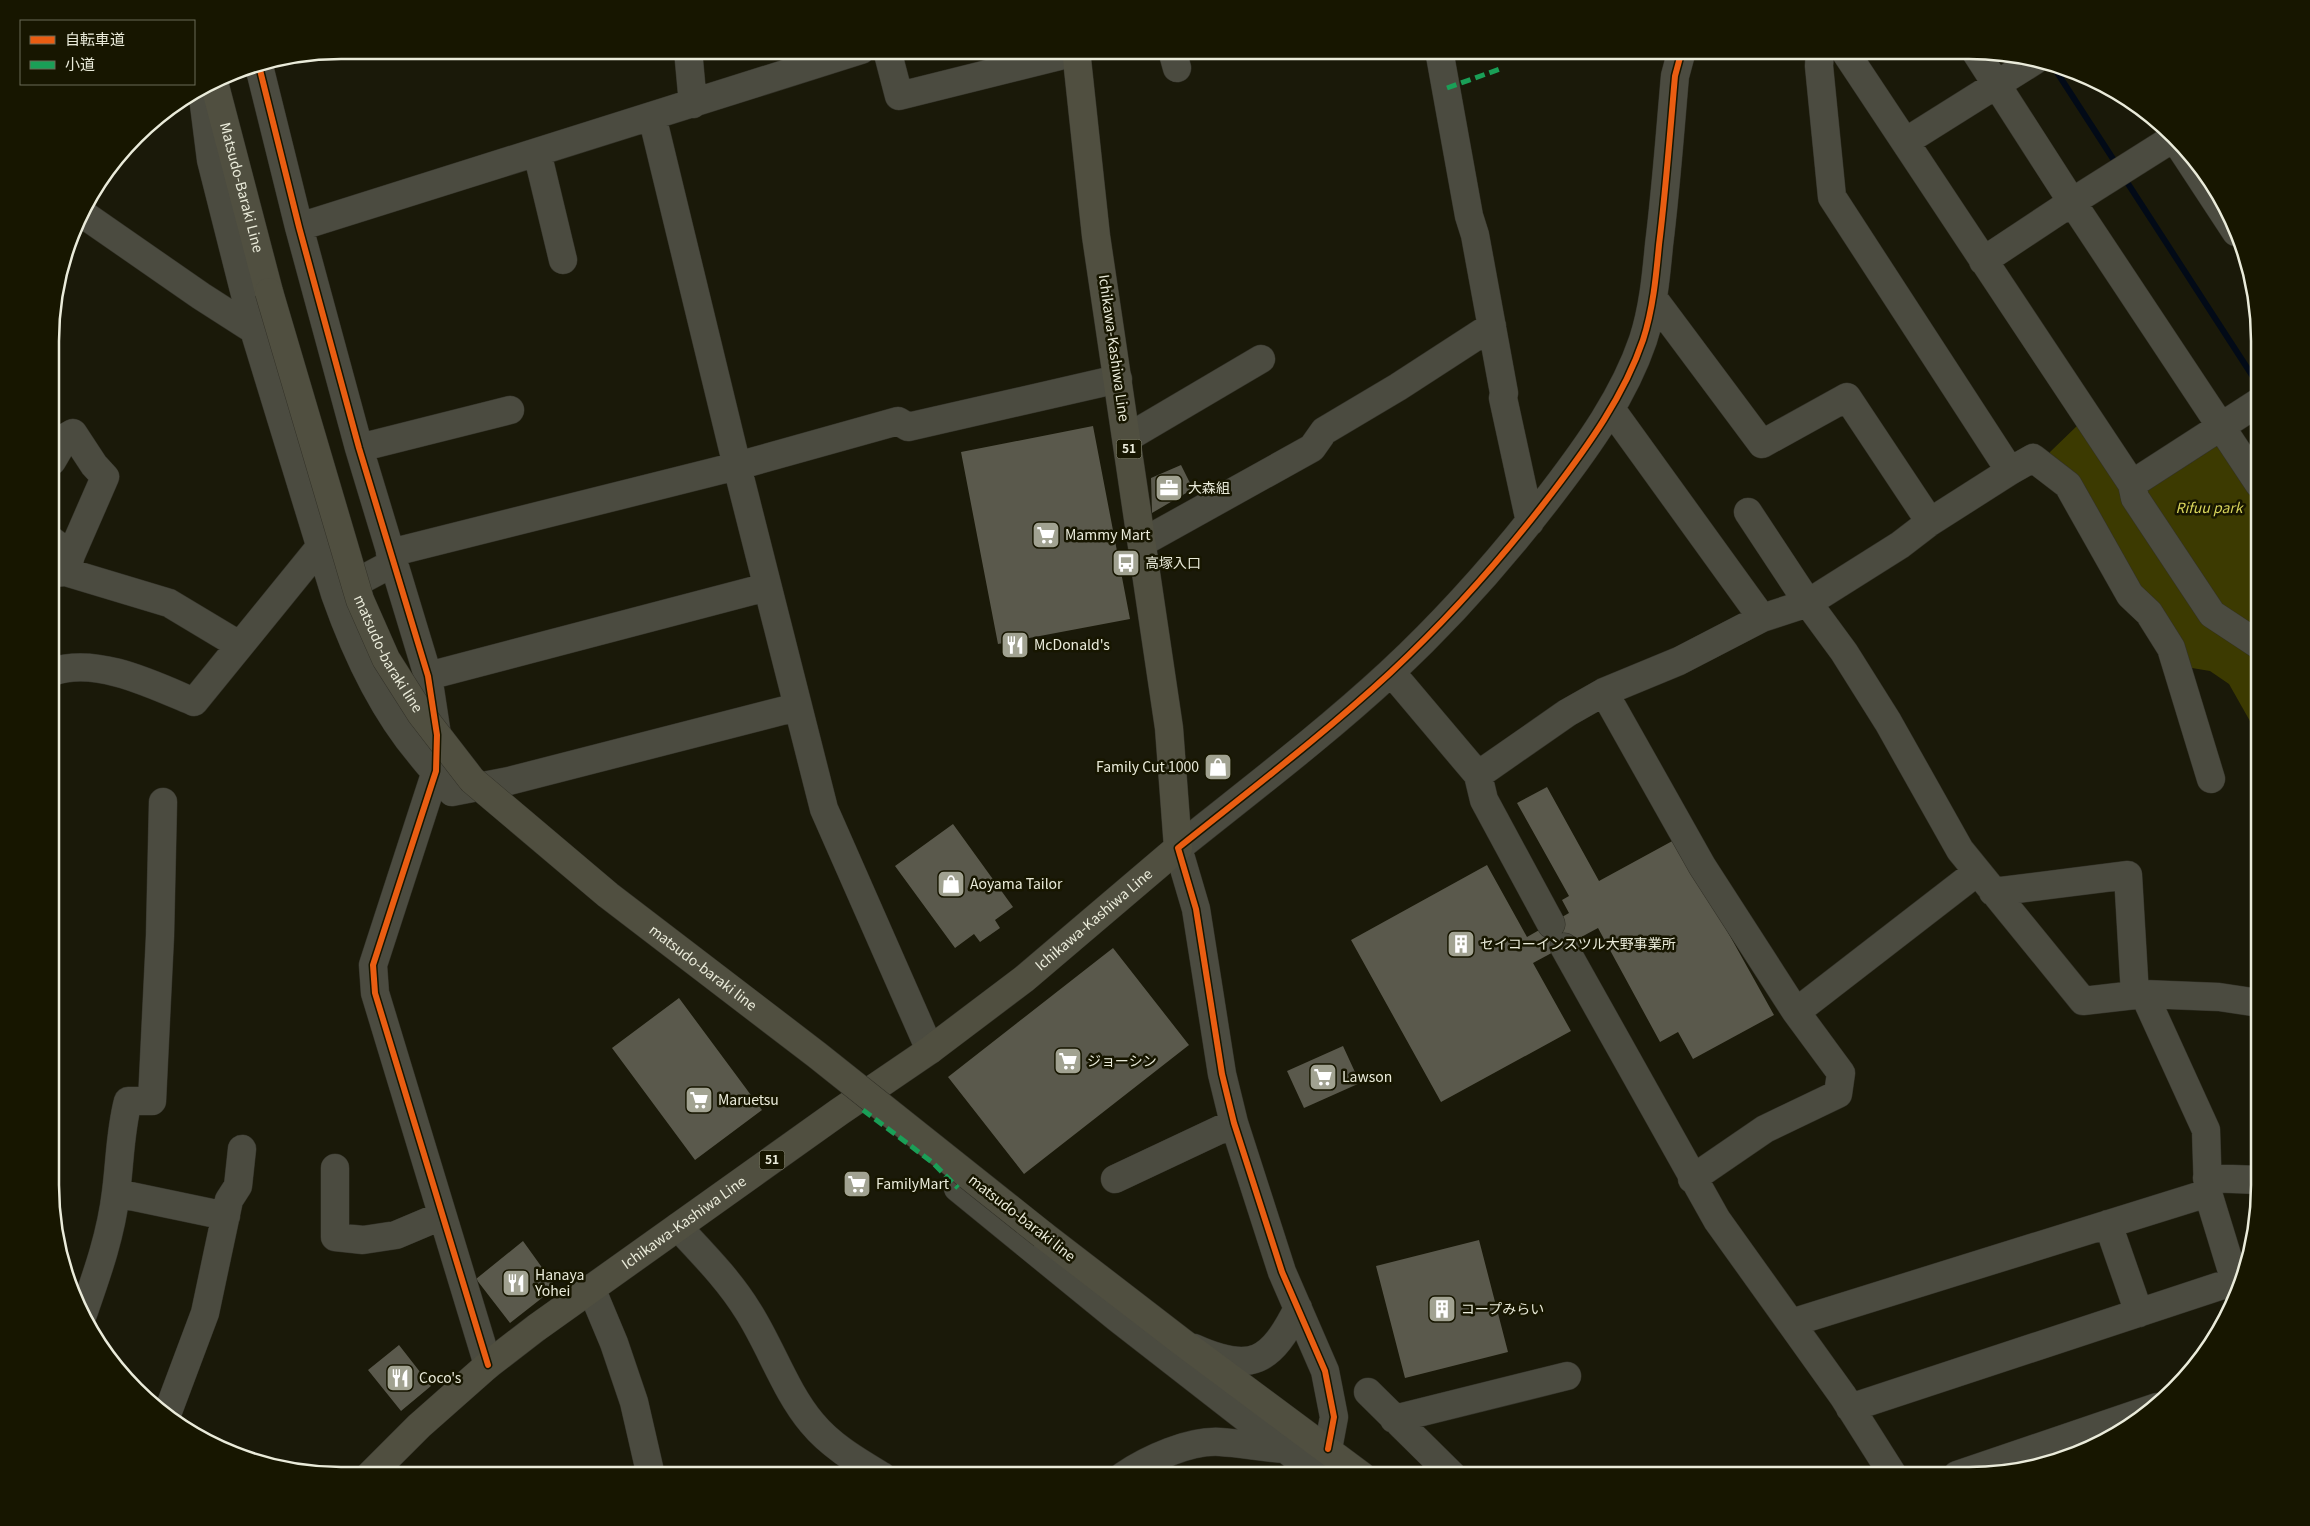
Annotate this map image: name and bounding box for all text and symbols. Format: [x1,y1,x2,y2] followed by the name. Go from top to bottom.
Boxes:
[20,20,195,85] legend
[65,28,125,49] text: 自転車道
[65,53,95,74] text: 小道
[216,120,269,255] street label: Matsudo-Baraki Line
[1095,273,1135,423] street label: Ichikawa-Kashiwa Line
[1116,439,1142,458] road number: 51
[1154,473,1184,503] office icon: 大森組
[1188,477,1230,497] place label: 大森組
[2176,497,2245,517] park label: Rifuu park
[1031,520,1061,550] supermarket icon: Mammy Mart
[1065,524,1151,544] place label: Mammy Mart
[1111,548,1141,578] bus stop icon: 高塚入口
[1145,552,1201,572] place label: 高塚入口
[350,591,429,716] street label: matsudo-baraki line
[1000,630,1030,660] restaurant icon: McDonald's
[1034,634,1110,654] place label: McDonald's
[1203,752,1233,782] shop icon: Family Cut 1000
[1096,756,1199,776] place label: Family Cut 1000
[1030,863,1156,975] street label: Ichikawa-Kashiwa Line
[936,869,966,899] shop icon: Aoyama Tailor
[970,873,1063,893] place label: Aoyama Tailor
[646,919,762,1015] street label: matsudo-baraki line
[1446,929,1476,959] building icon: セイコーインスツル大野事業所
[1480,933,1676,953] place label: セイコーインスツル大野事業所
[1053,1046,1083,1076] supermarket icon: ジョーシン
[1087,1050,1157,1070] place label: ジョーシン
[1308,1062,1338,1092] supermarket icon: Lawson
[1342,1066,1392,1086] place label: Lawson
[684,1085,714,1115] supermarket icon: Maruetsu
[718,1089,779,1109] place label: Maruetsu
[760,1150,784,1170] road number: 51
[842,1169,872,1199] supermarket icon: FamilyMart
[965,1169,1081,1266] street label: matsudo-baraki line
[617,1170,750,1273] street label: Ichikawa-Kashiwa Line
[876,1173,950,1193] place label: FamilyMart
[534,1264,584,1300] place label: Hanaya Yohei
[501,1268,531,1298] restaurant icon: Hanaya Yohei
[1427,1294,1457,1324] building icon: コープみらい
[1461,1298,1544,1318] place label: コープみらい
[385,1363,415,1393] restaurant icon: Coco's
[419,1367,462,1387] place label: Coco's

